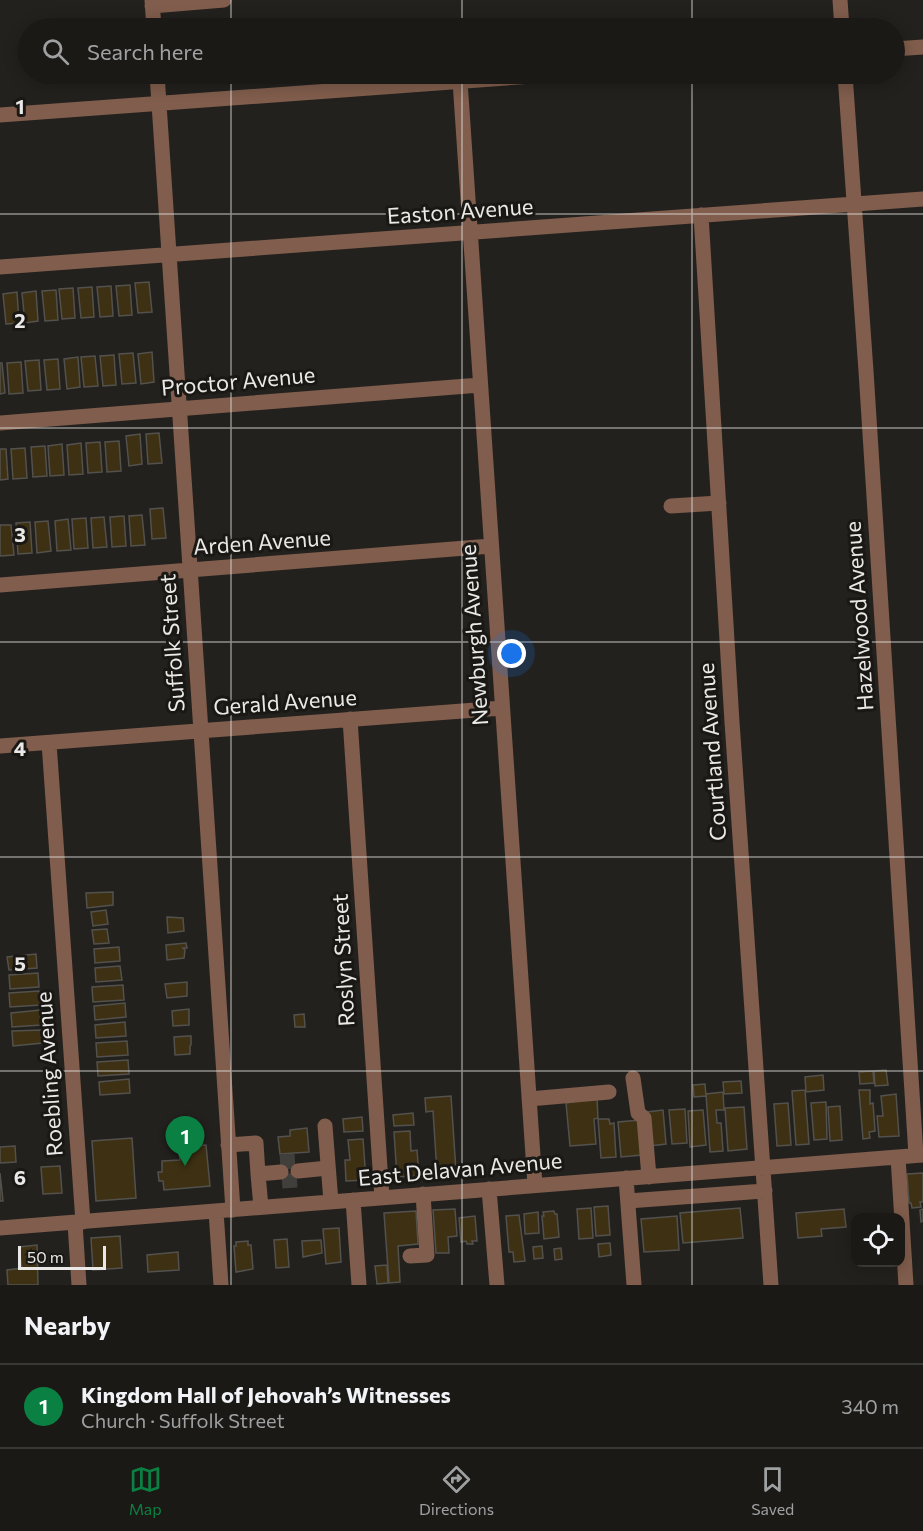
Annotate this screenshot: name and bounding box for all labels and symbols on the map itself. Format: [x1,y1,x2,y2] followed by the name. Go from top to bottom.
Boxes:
[15,94,25,118] text: 1
[386,192,534,229] street label: Easton Avenue
[14,308,26,332] text: 2
[160,360,316,401] street label: Proctor Avenue
[838,520,879,712] street label: Hazelwood Avenue
[14,522,26,546] text: 3
[192,523,332,560] street label: Arden Avenue
[454,543,493,727] street label: Newburgh Avenue
[153,573,190,713] street label: Suffolk Street
[497,639,526,668] your location
[692,662,731,842] street label: Courtland Avenue
[212,683,358,720] street label: Gerald Avenue
[14,736,26,760] text: 4
[326,893,359,1027] street label: Roslyn Street
[14,951,26,975] text: 5
[29,991,68,1157] street label: Roebling Avenue
[166,1116,204,1166] pin: 1
[357,1146,563,1191] street label: East Delavan Avenue
[14,1165,26,1189] text: 6
[18,1243,106,1270] scale bar

